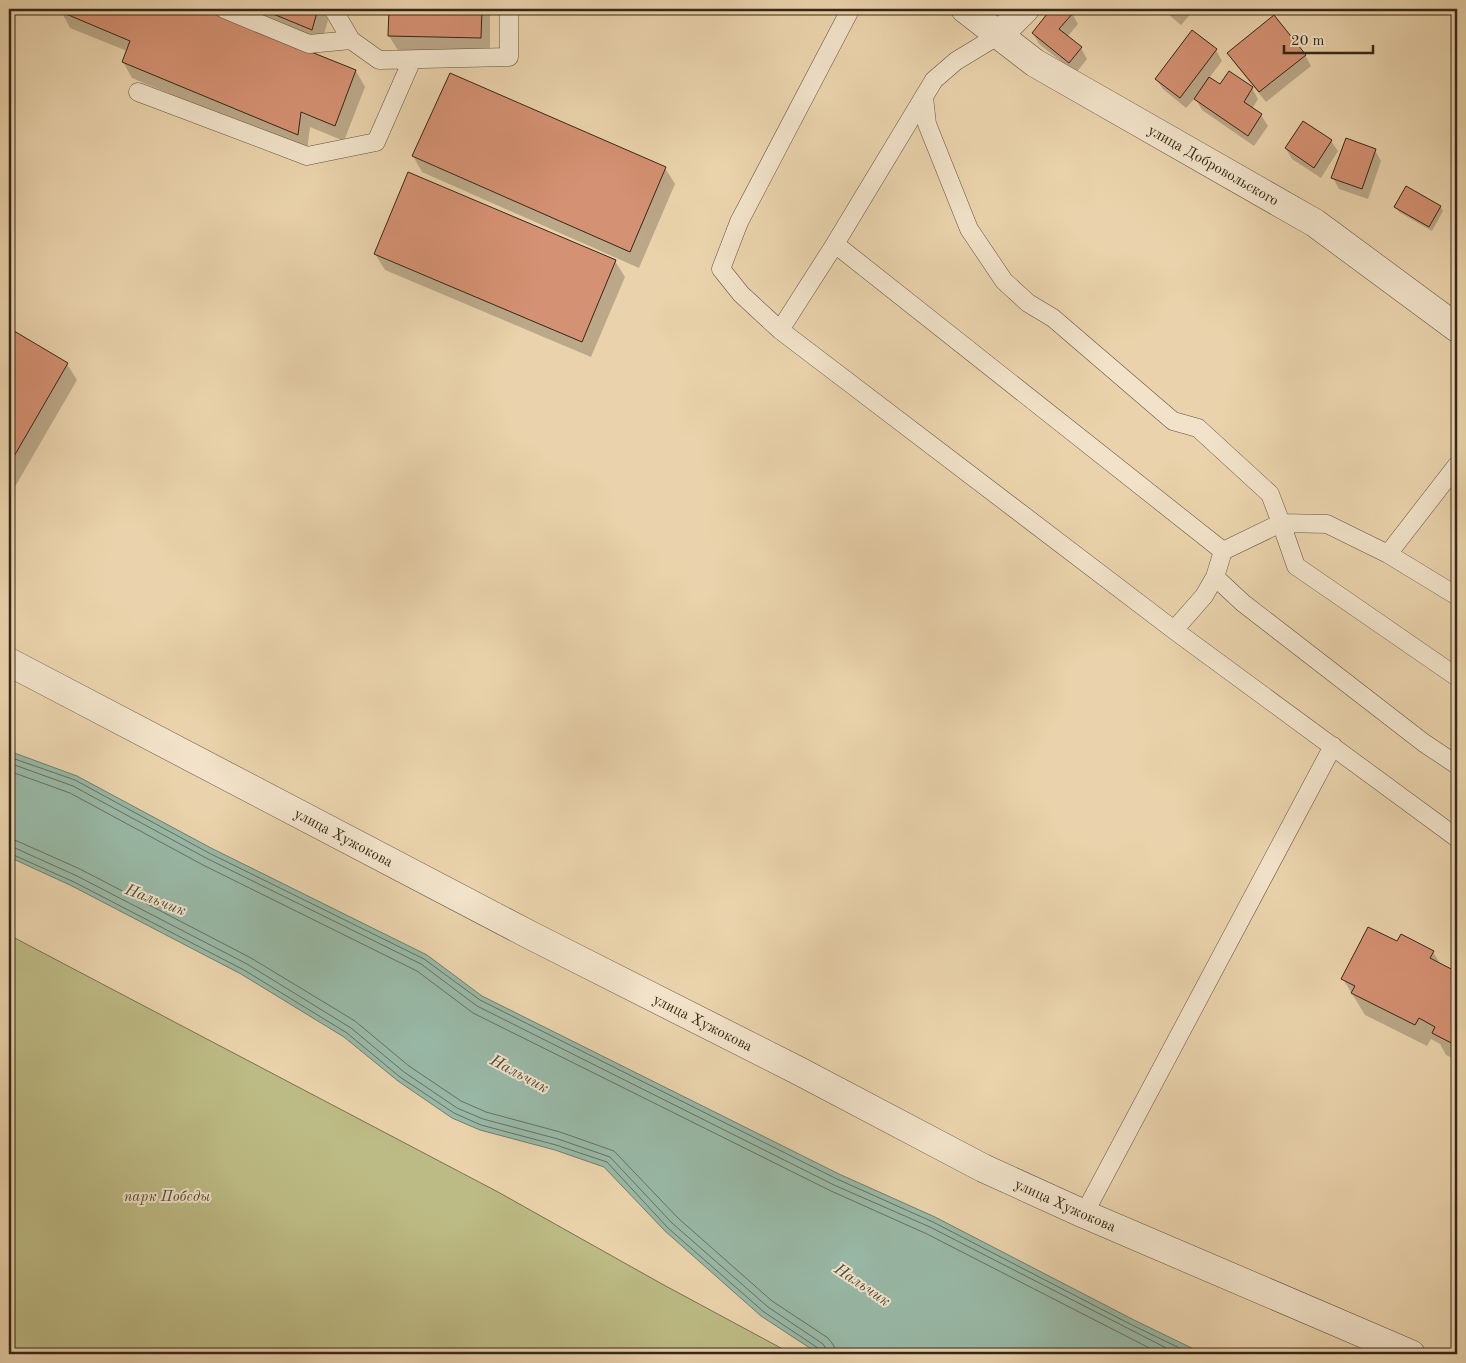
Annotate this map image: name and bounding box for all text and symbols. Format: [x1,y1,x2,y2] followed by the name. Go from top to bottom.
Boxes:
[1284,22,1372,54] scale bar
[1291,34,1325,49] text: 20 m
[1145,123,1281,209] street label: улица Добровольского
[291,807,395,871] street label: улица Хужокова
[122,882,188,920] water label: Нальчик
[650,992,755,1055] street label: улица Хужокова
[486,1052,551,1097] water label: Нальчик
[1012,1177,1118,1236] street label: улица Хужокова
[124,1189,210,1205] park label: парк Победы
[830,1261,893,1310] water label: Нальчик

